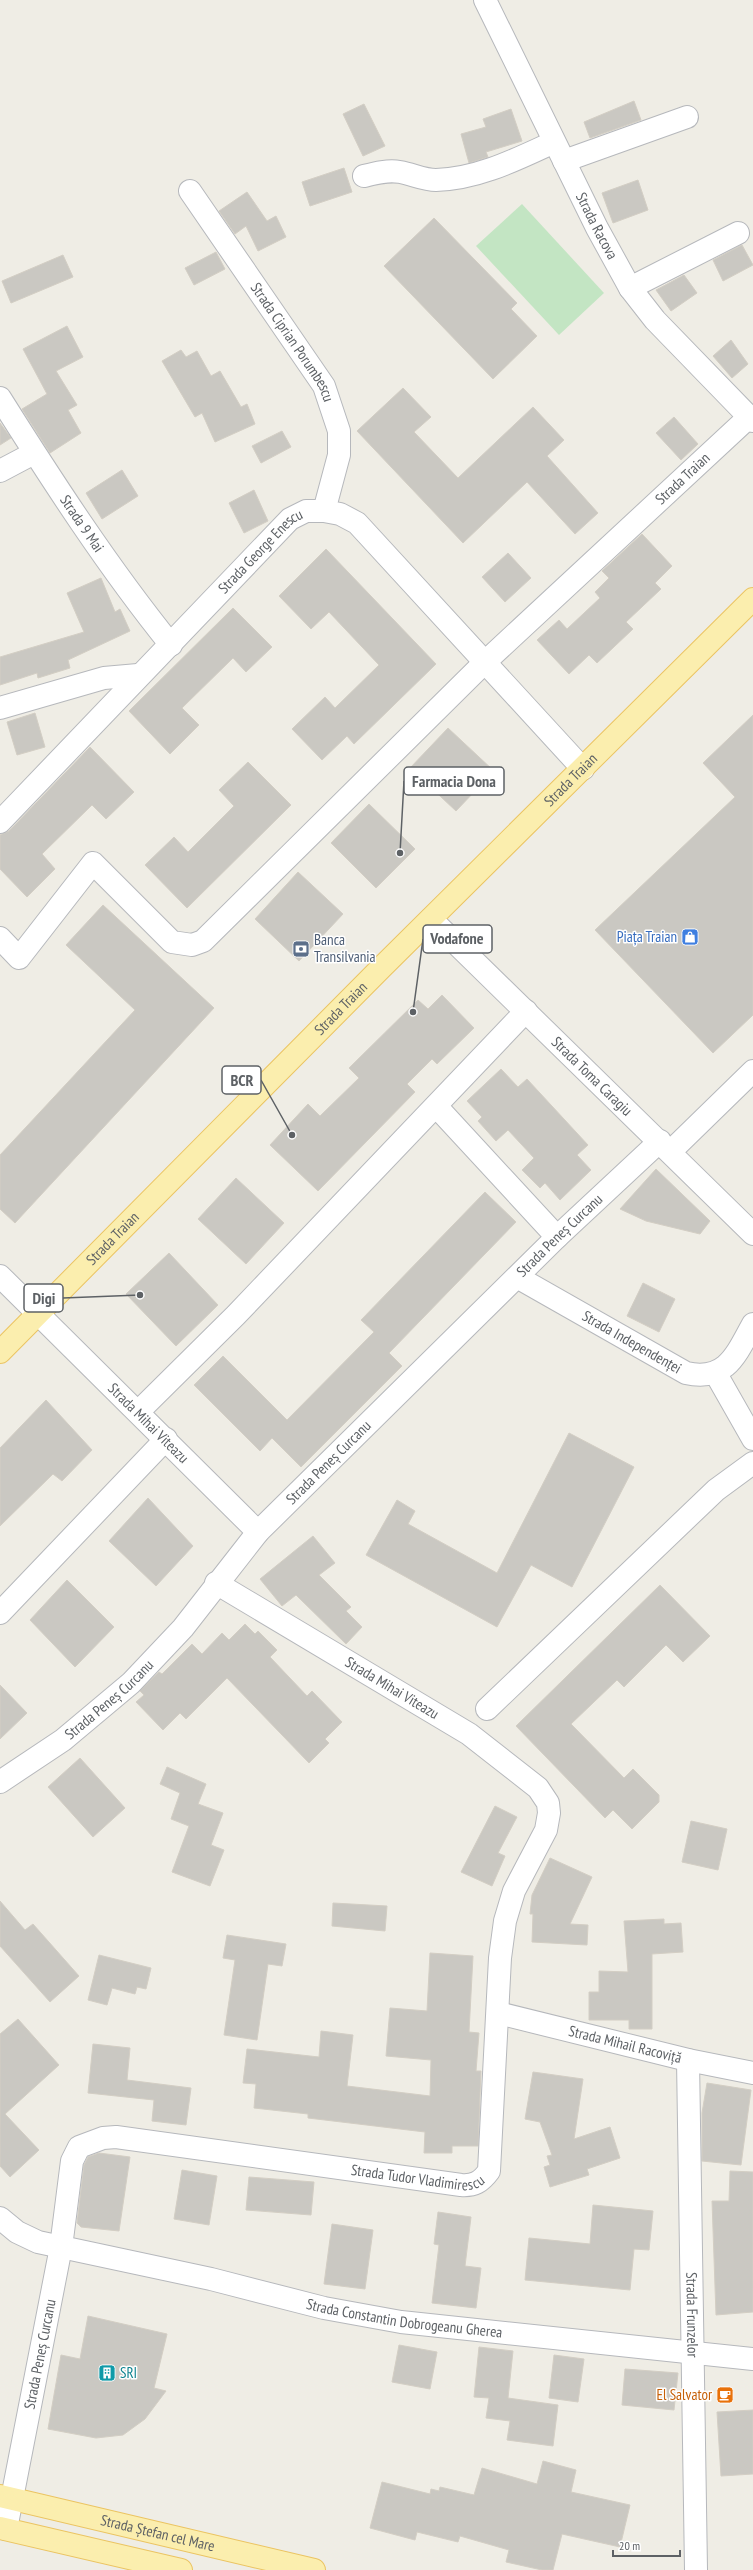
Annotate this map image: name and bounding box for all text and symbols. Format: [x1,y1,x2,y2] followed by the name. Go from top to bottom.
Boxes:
[572,189,622,263] street label: Strada Racova
[247,279,339,404] street label: Strada Ciprian Porumbescu
[651,448,714,508] street label: Strada Traian
[56,491,108,556] street label: Strada 9 Mai
[214,504,306,597] street label: Strada George Enescu
[540,749,601,810] street label: Strada Traian
[404,767,504,795] callout: Farmacia Dona
[412,771,496,791] text: Farmacia Dona
[423,925,492,953] callout: Vodafone
[617,927,677,946] place label: Piața Traian
[680,927,700,947] shop icon: Piața Traian
[429,928,484,948] text: Vodafone
[314,930,376,966] place label: Banca Transilvania
[291,939,311,959] bank icon: Banca Transilvania
[310,977,371,1039] street label: Strada Traian
[548,1032,637,1120] street label: Strada Toma Caragiu
[222,1066,261,1094] callout: BCR
[230,1070,254,1090] text: BCR
[512,1190,606,1281] street label: Strada Peneș Curcanu
[82,1207,143,1269] street label: Strada Traian
[24,1284,63,1312] callout: Digi
[33,1288,56,1308] text: Digi
[579,1306,685,1378] street label: Strada Independenței
[104,1379,193,1467] street label: Strada Mihai Viteazu
[282,1416,375,1508] street label: Strada Peneș Curcanu
[342,1652,443,1723] street label: Strada Mihai Viteazu
[61,1655,157,1743] street label: Strada Peneș Curcanu
[567,2021,684,2067] street label: Strada Mihail Racoviță
[350,2160,488,2194] street label: Strada Tudor Vladimirescu
[682,2272,703,2359] street label: Strada Frunzelor
[304,2294,503,2342] street label: Strada Constantin Dobrogeanu Gherea
[20,2298,60,2411] street label: Strada Peneș Curcanu
[97,2363,117,2383] building icon: SRI
[120,2363,137,2382] place label: SRI
[657,2385,713,2404] place label: El Salvator
[715,2385,735,2405] cafe icon: El Salvator
[99,2510,217,2555] street label: Strada Ștefan cel Mare
[613,2532,680,2558] scale bar
[619,2538,640,2553] text: 20 m

